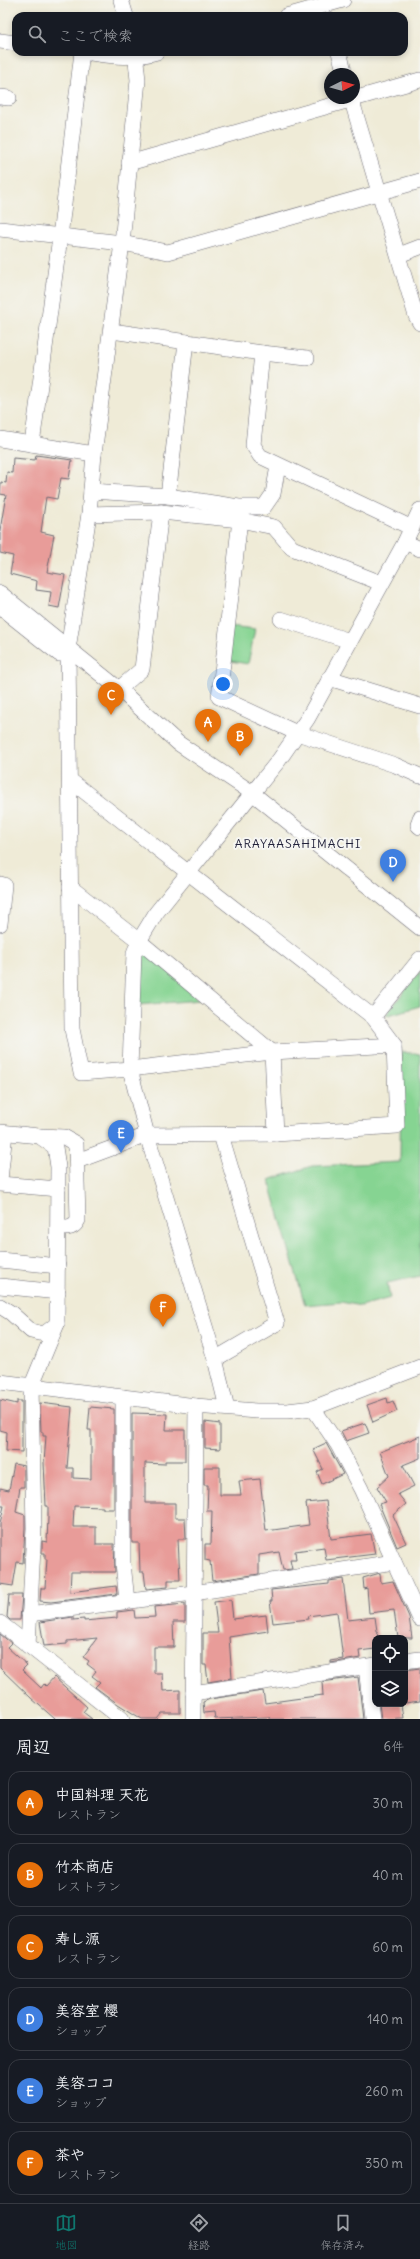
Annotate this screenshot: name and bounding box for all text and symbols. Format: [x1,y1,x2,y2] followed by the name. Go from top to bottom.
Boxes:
[12,12,408,56] search box
[26,23,48,45] icon: search
[58,26,133,45] text: ここで検索
[324,68,360,104] north arrow
[213,674,233,694] your location
[98,682,124,715] pin: C
[195,709,221,742] pin: A
[227,723,253,756] pin: B
[235,836,361,851] district label: ARAYAASAHIMACHI
[380,849,406,882] pin: D
[108,1120,134,1153] pin: E
[150,1294,176,1327] pin: F
[372,1635,408,1707] map controls
[372,1635,408,1671] button: locate
[372,1671,408,1707] button: layers
[16,1736,50,1758] text: 周辺
[383,1738,404,1755] text: 6件
[55,1785,149,1804] text: 中国料理 天花
[26,1795,34,1812] text: A
[373,1795,403,1812] text: 30 m
[55,1806,121,1823] text: レストラン
[55,1857,115,1876] text: 竹本商店
[26,1867,34,1884] text: B
[372,1867,403,1884] text: 40 m
[55,1878,121,1895] text: レストラン
[55,1929,100,1948] text: 寿し源
[26,1939,34,1956] text: C
[372,1939,403,1956] text: 60 m
[55,1950,121,1967] text: レストラン
[55,2001,119,2020] text: 美容室 櫻
[25,2011,35,2028] text: D
[367,2011,403,2028] text: 140 m
[55,2022,106,2039] text: ショップ
[55,2073,115,2092] text: 美容ココ
[26,2083,34,2100] text: E
[365,2083,403,2100] text: 260 m
[55,2094,106,2111] text: ショップ
[55,2145,85,2164] text: 茶や
[26,2155,34,2172] text: F
[365,2155,403,2172] text: 350 m
[55,2166,121,2183] text: レストラン
[55,2212,77,2252] tab: 地図
[188,2212,210,2252] tab: 経路
[321,2212,365,2252] tab: 保存済み

